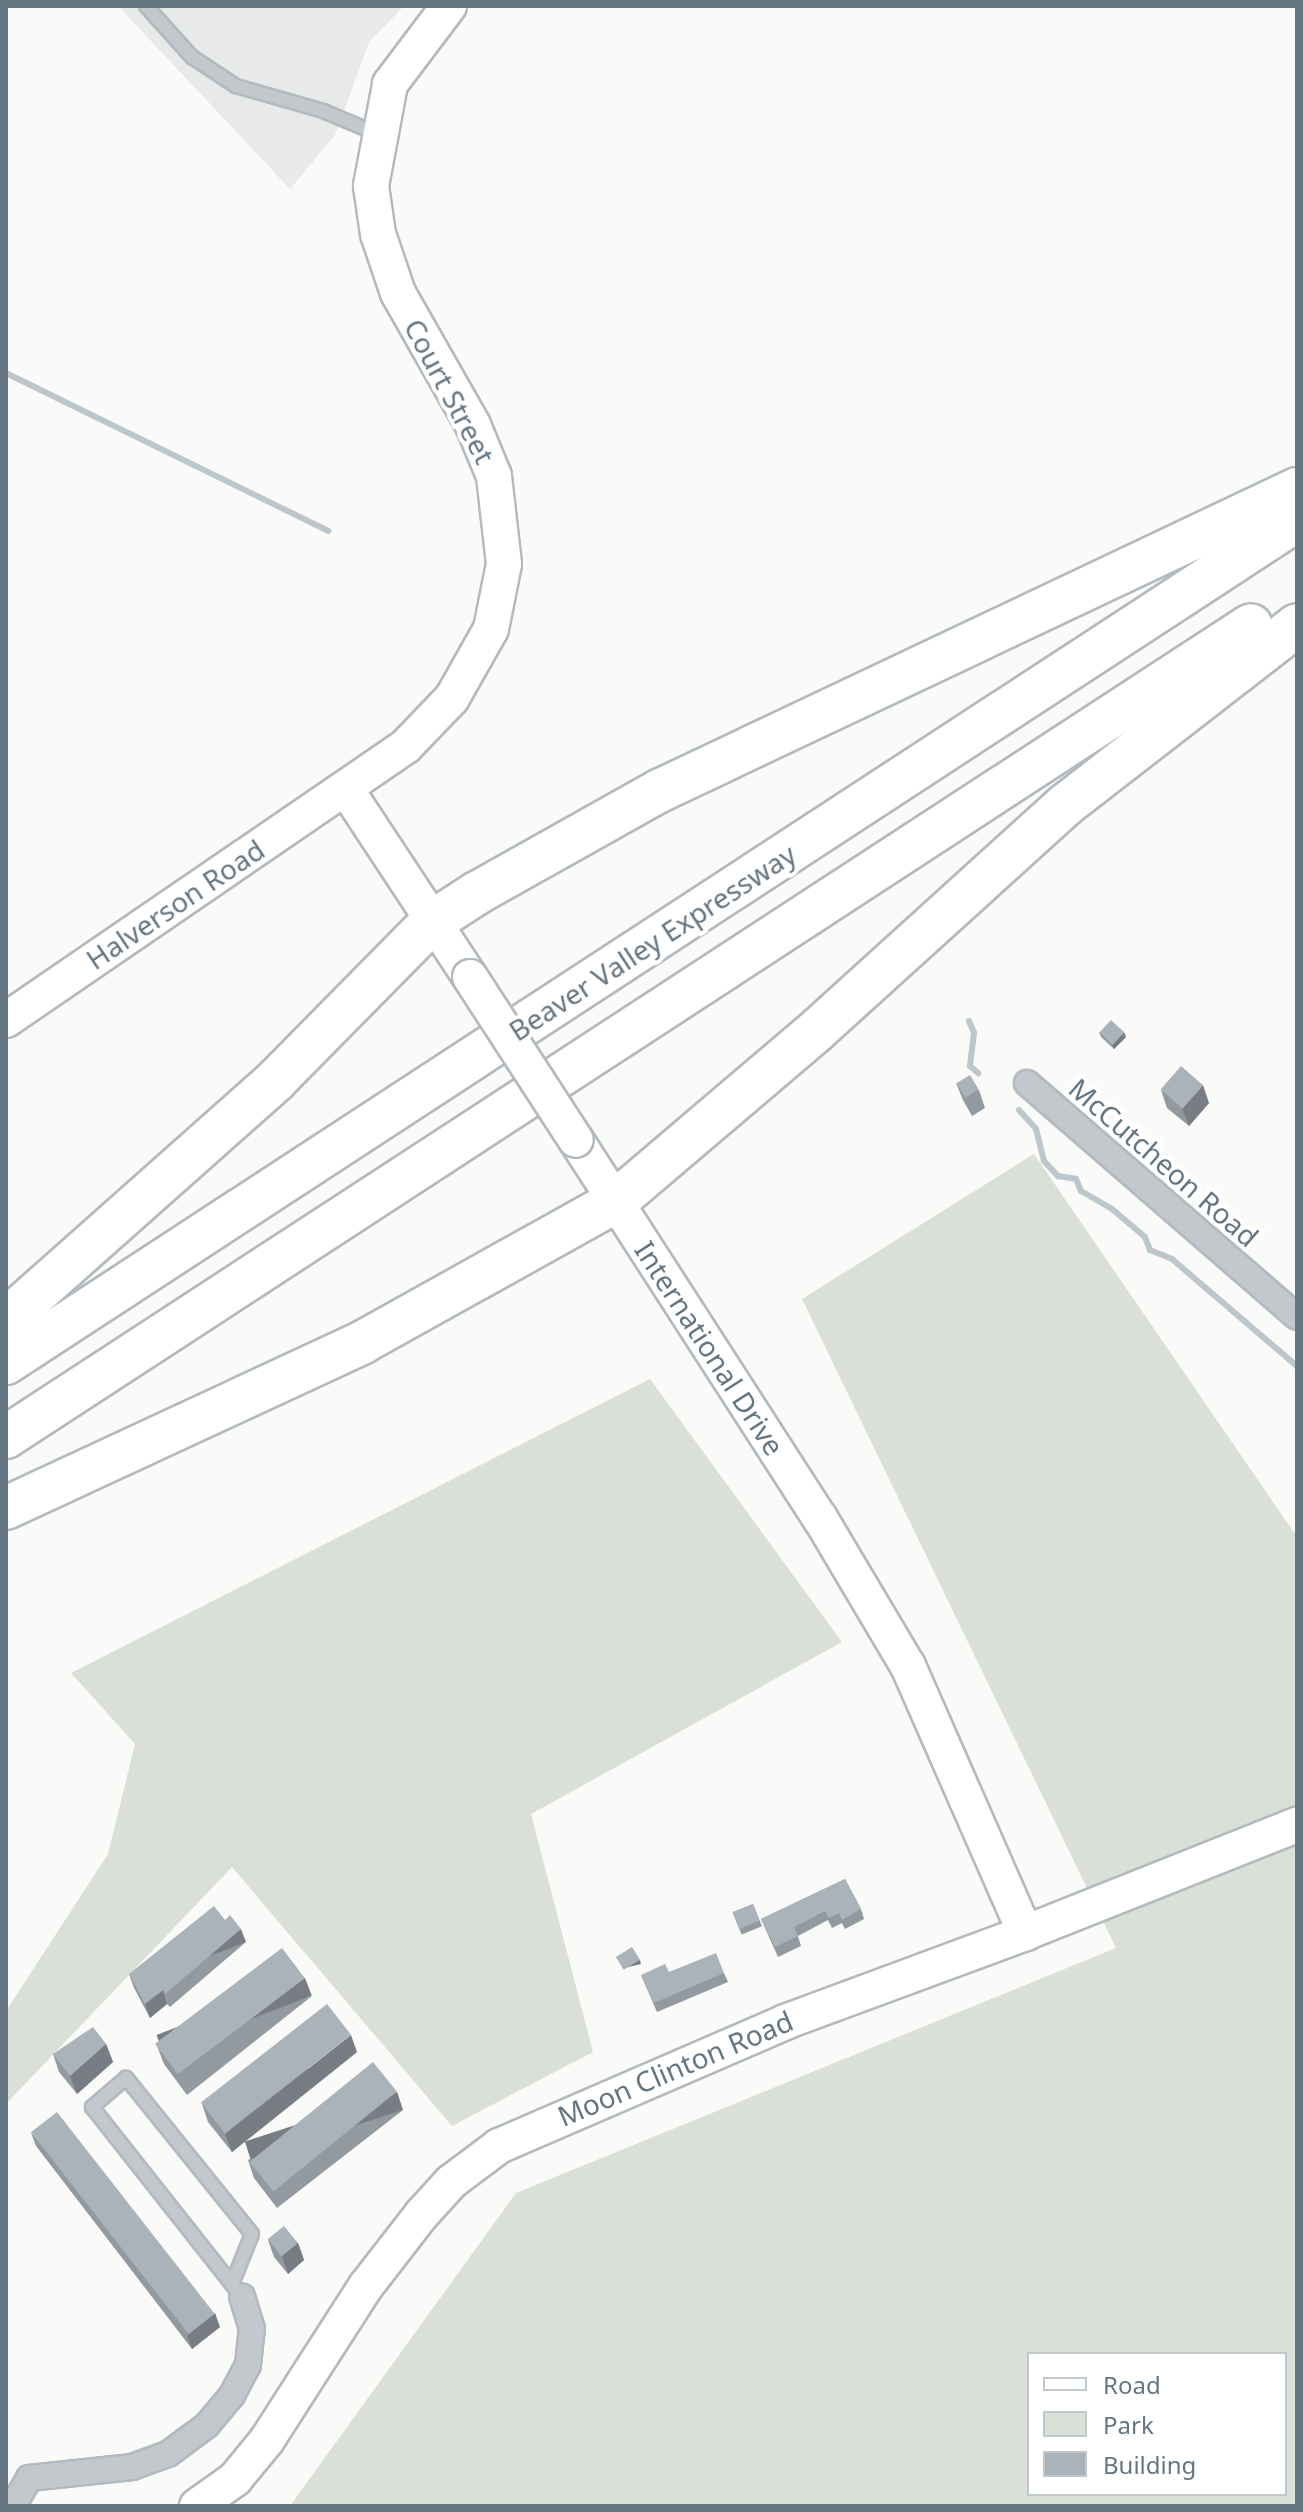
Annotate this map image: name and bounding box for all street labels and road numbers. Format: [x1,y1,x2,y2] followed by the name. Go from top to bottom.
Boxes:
[398,313,502,469] street label: Court Street
[80,832,270,976] street label: Halverson Road
[502,837,802,1047] street label: Beaver Valley Expressway
[1063,1071,1265,1253] street label: McCutcheon Road
[628,1235,792,1461] street label: International Drive
[552,2003,798,2133] street label: Moon Clinton Road

